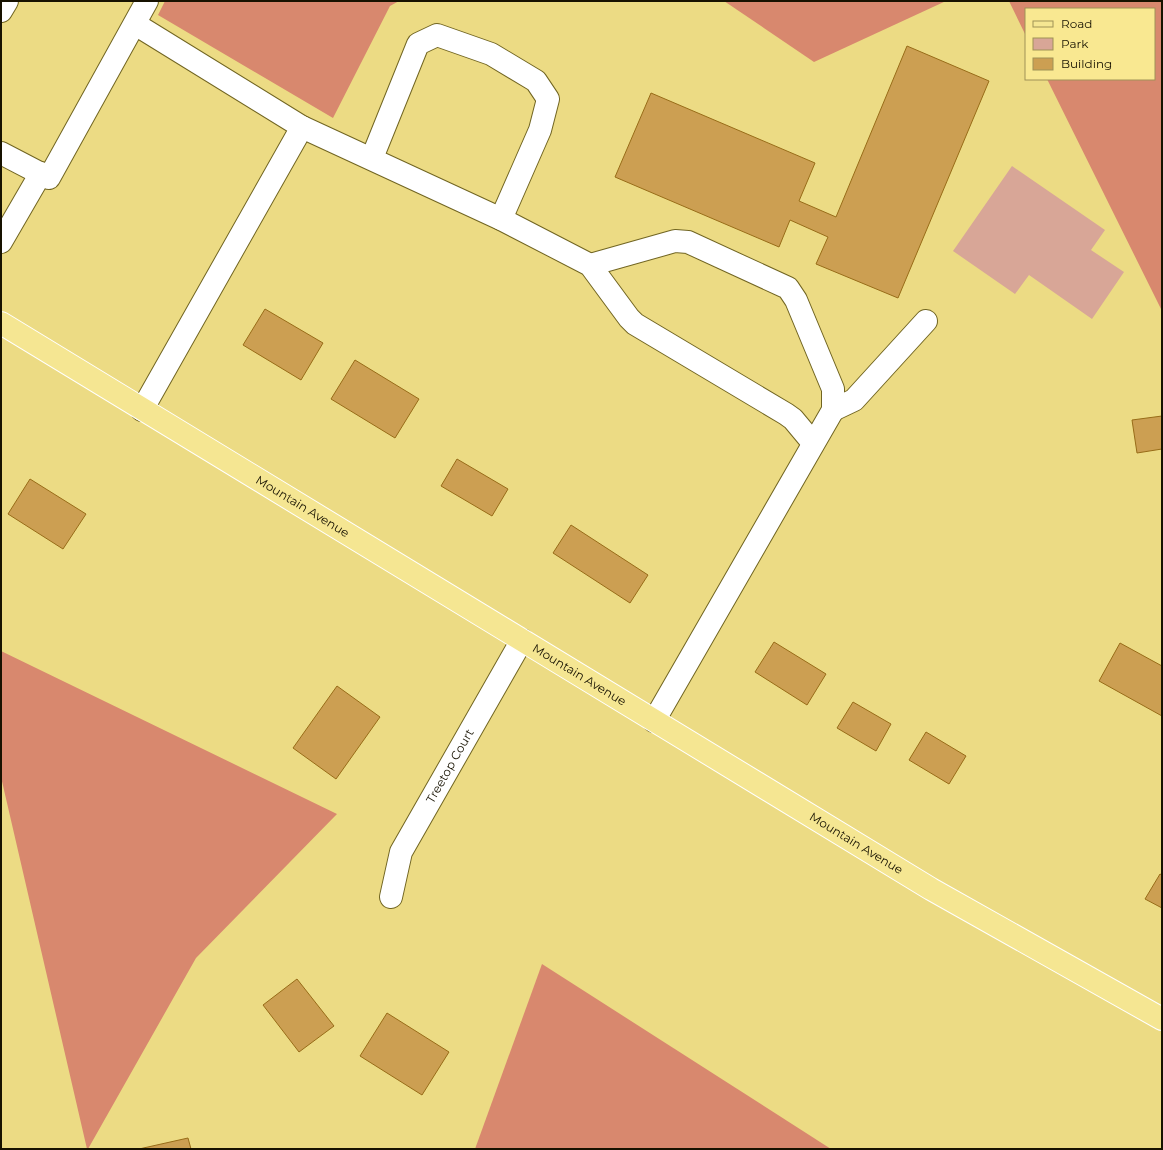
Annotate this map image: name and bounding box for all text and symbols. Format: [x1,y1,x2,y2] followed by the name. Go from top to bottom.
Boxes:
[1025,8,1155,80] legend
[1061,16,1092,31] text: Road
[1061,36,1089,51] text: Park
[1061,56,1112,71] text: Building
[253,472,352,540] street label: Mountain Avenue
[530,640,629,709] street label: Mountain Avenue
[422,726,477,806] street label: Treetop Court
[807,809,906,877] street label: Mountain Avenue

